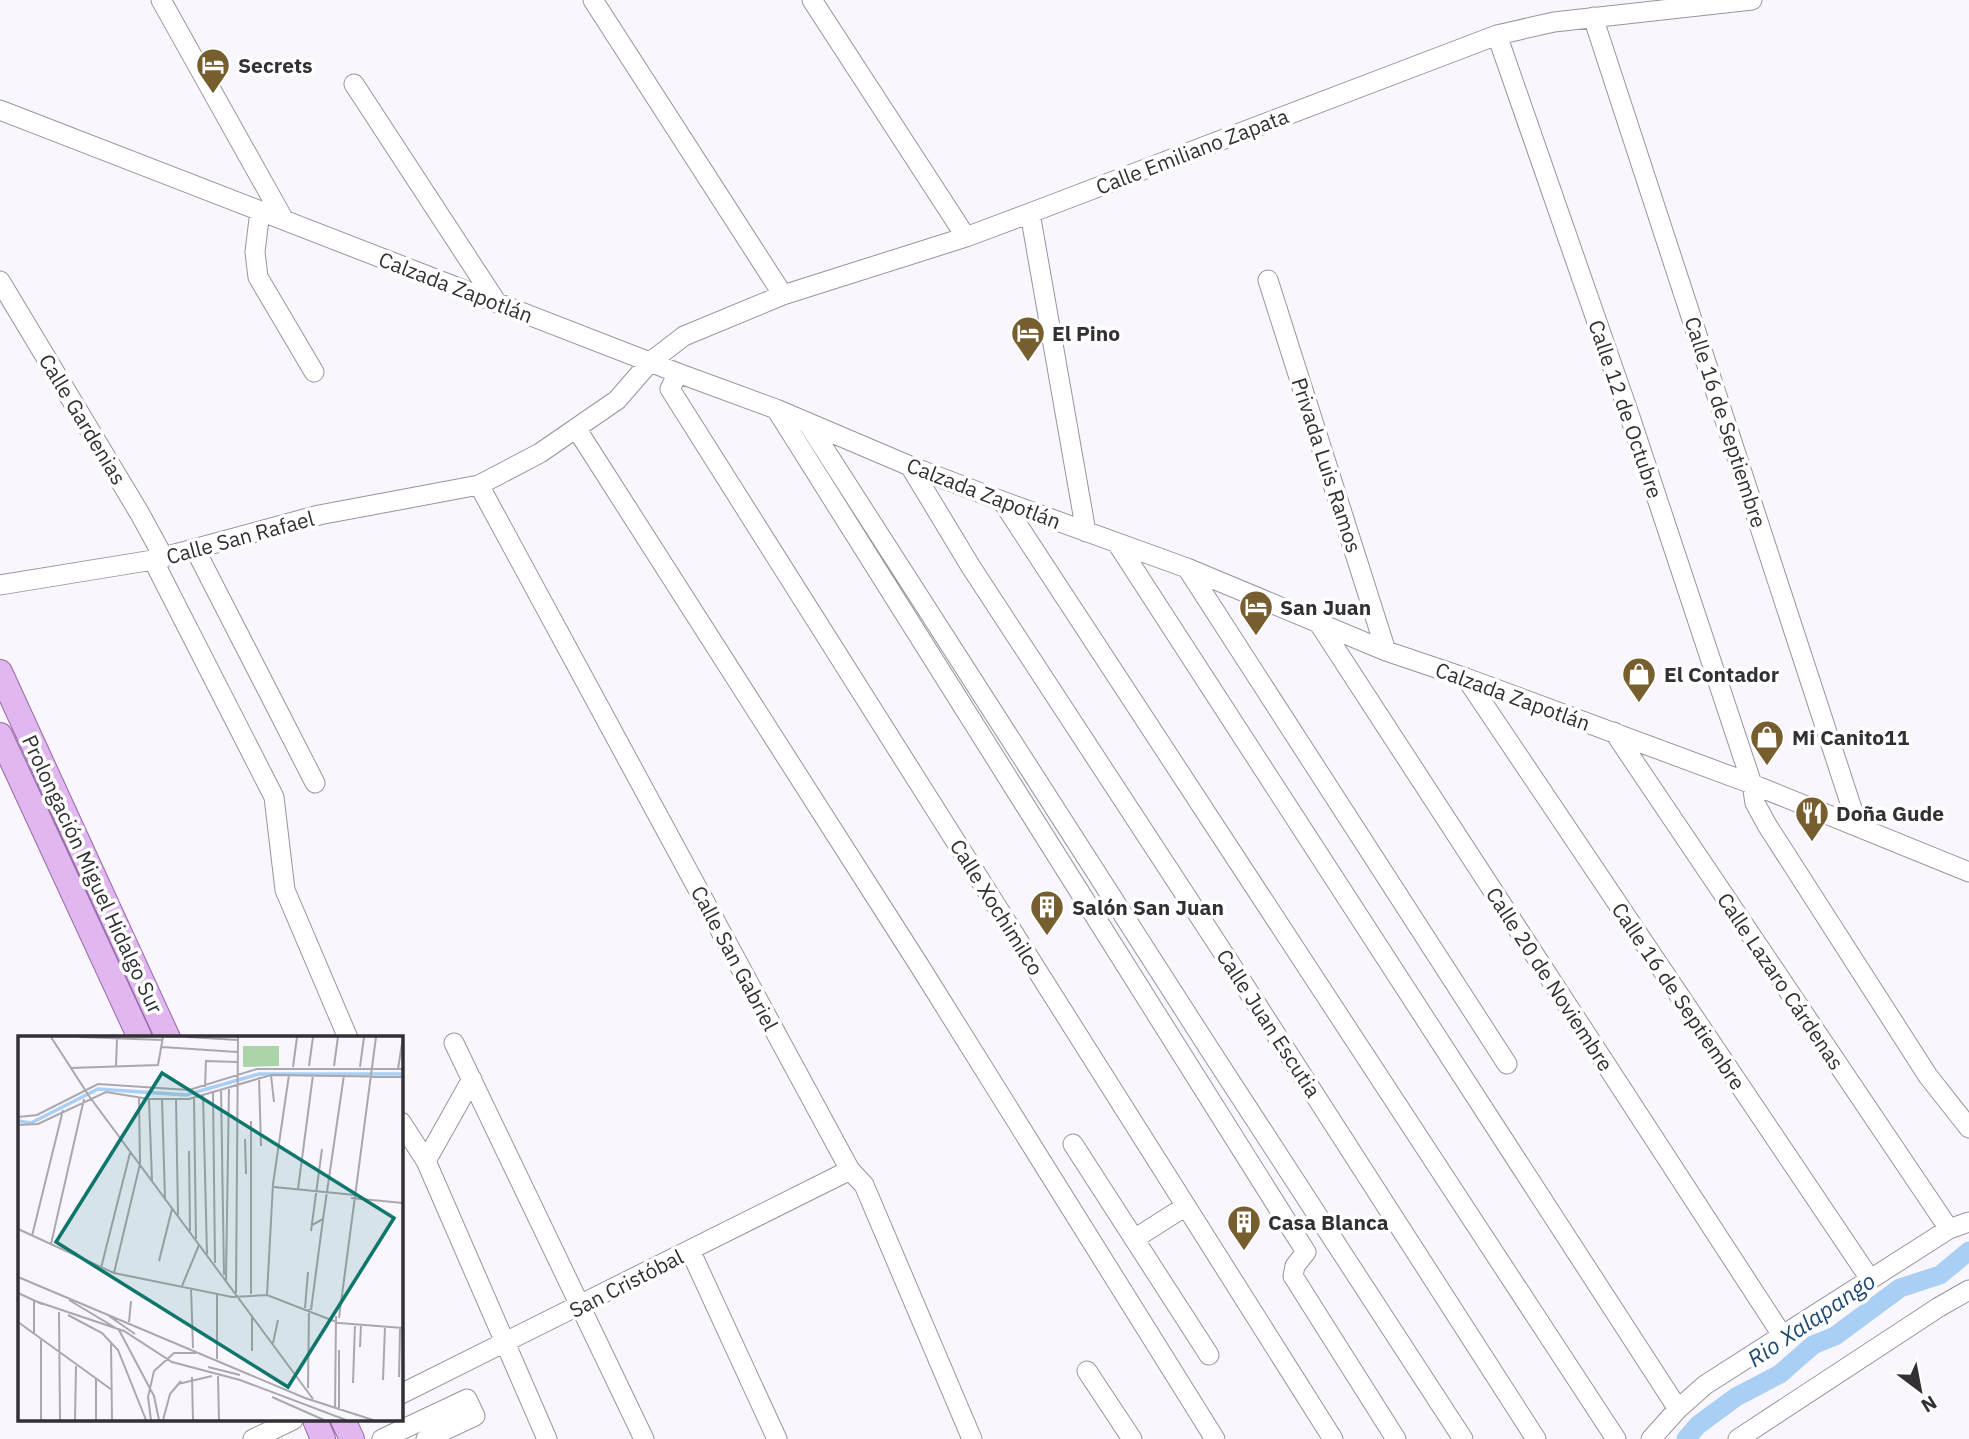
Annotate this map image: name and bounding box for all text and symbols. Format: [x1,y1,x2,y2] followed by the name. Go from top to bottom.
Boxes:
[194,46,232,95] hotel icon: Secrets
[238,51,313,79] place label: Secrets
[1092,101,1292,201] street label: Calle Emiliano Zapata
[375,245,537,329] street label: Calzada Zapotlán
[1679,313,1773,531] street label: Calle 16 de Septiembre
[1009,314,1047,363] hotel icon: El Pino
[1582,316,1670,502] street label: Calle 12 de Octubre
[1052,319,1120,347] place label: El Pino
[33,348,133,490] street label: Calle Gardenias
[1285,374,1369,556] street label: Privada Luis Ramos
[903,451,1065,535] street label: Calzada Zapotlán
[163,504,317,570] street label: Calle San Rafael
[1237,588,1275,637] hotel icon: San Juan
[1280,593,1371,621] place label: San Juan
[1432,655,1594,737] street label: Calzada Zapotlán
[1620,655,1658,704] shop icon: El Contador
[1664,660,1780,688] place label: El Contador
[1748,718,1786,767] shop icon: Mi Canito11
[1792,723,1910,751] place label: Mi Canito11
[16,730,170,1018] street label: Prolongación Miguel Hidalgo Sur
[1793,794,1831,843] restaurant icon: Doña Gude
[1836,799,1944,827] place label: Doña Gude
[944,834,1050,980] street label: Calle Xochimilco
[685,881,785,1036] street label: Calle San Gabriel
[1480,882,1620,1076] street label: Calle 20 de Noviembre
[1711,887,1851,1075] street label: Calle Lazaro Cárdenas
[1028,888,1066,937] building icon: Salón San Juan
[1072,893,1224,921] place label: Salón San Juan
[1606,897,1752,1095] street label: Calle 16 de Septiembre
[1211,943,1327,1103] street label: Calle Juan Escutia
[18,1036,402,1422] inset map
[1225,1203,1263,1252] building icon: Casa Blanca
[1268,1208,1389,1236] place label: Casa Blanca
[564,1242,688,1324] street label: San Cristóbal
[1741,1265,1881,1373] water label: Rio Xalapango
[1885,1355,1955,1425] north arrow
[1917,1391,1941,1418] text: N

